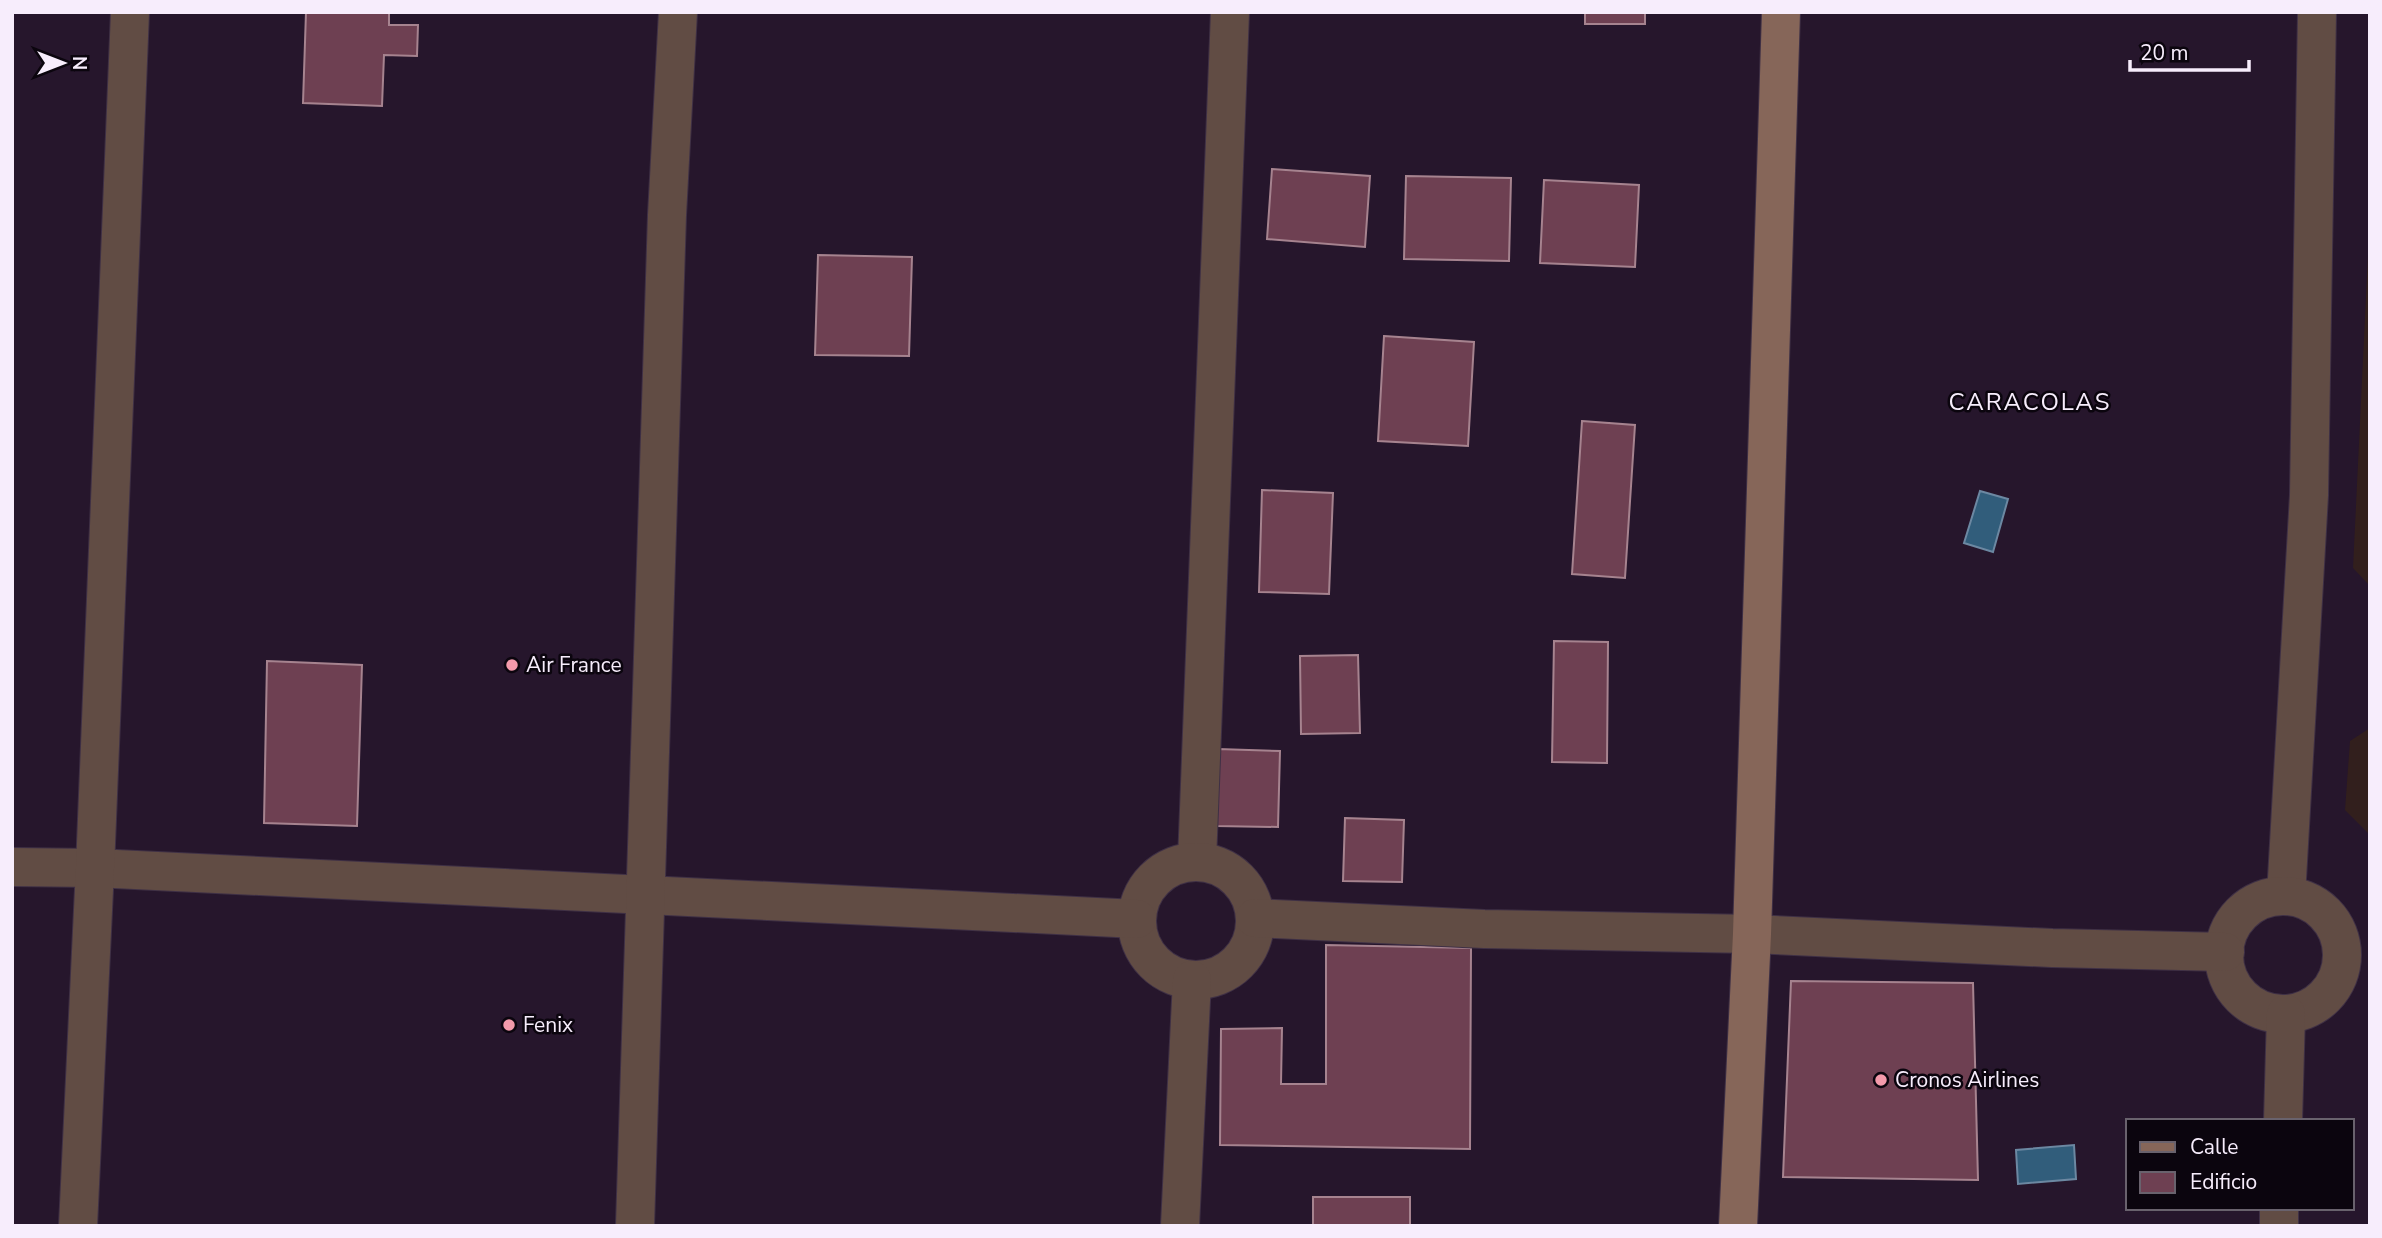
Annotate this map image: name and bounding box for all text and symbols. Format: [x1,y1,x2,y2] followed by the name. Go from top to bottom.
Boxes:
[28,28,98,98] north arrow
[2130,28,2249,72] scale bar
[2140,39,2189,67] text: 20 m
[66,56,92,70] text: N
[1949,386,2111,418] district label: CARACOLAS
[526,651,622,679] place label: Air France
[504,657,520,673] marker: Air France
[523,1011,573,1039] place label: Fenix
[501,1017,517,1033] marker: Fenix
[1895,1066,2039,1094] place label: Cronos Airlines
[1873,1072,1889,1088] marker: Cronos Airlines
[2126,1119,2354,1210] legend
[2190,1133,2238,1161] text: Calle
[2190,1168,2257,1196] text: Edificio

